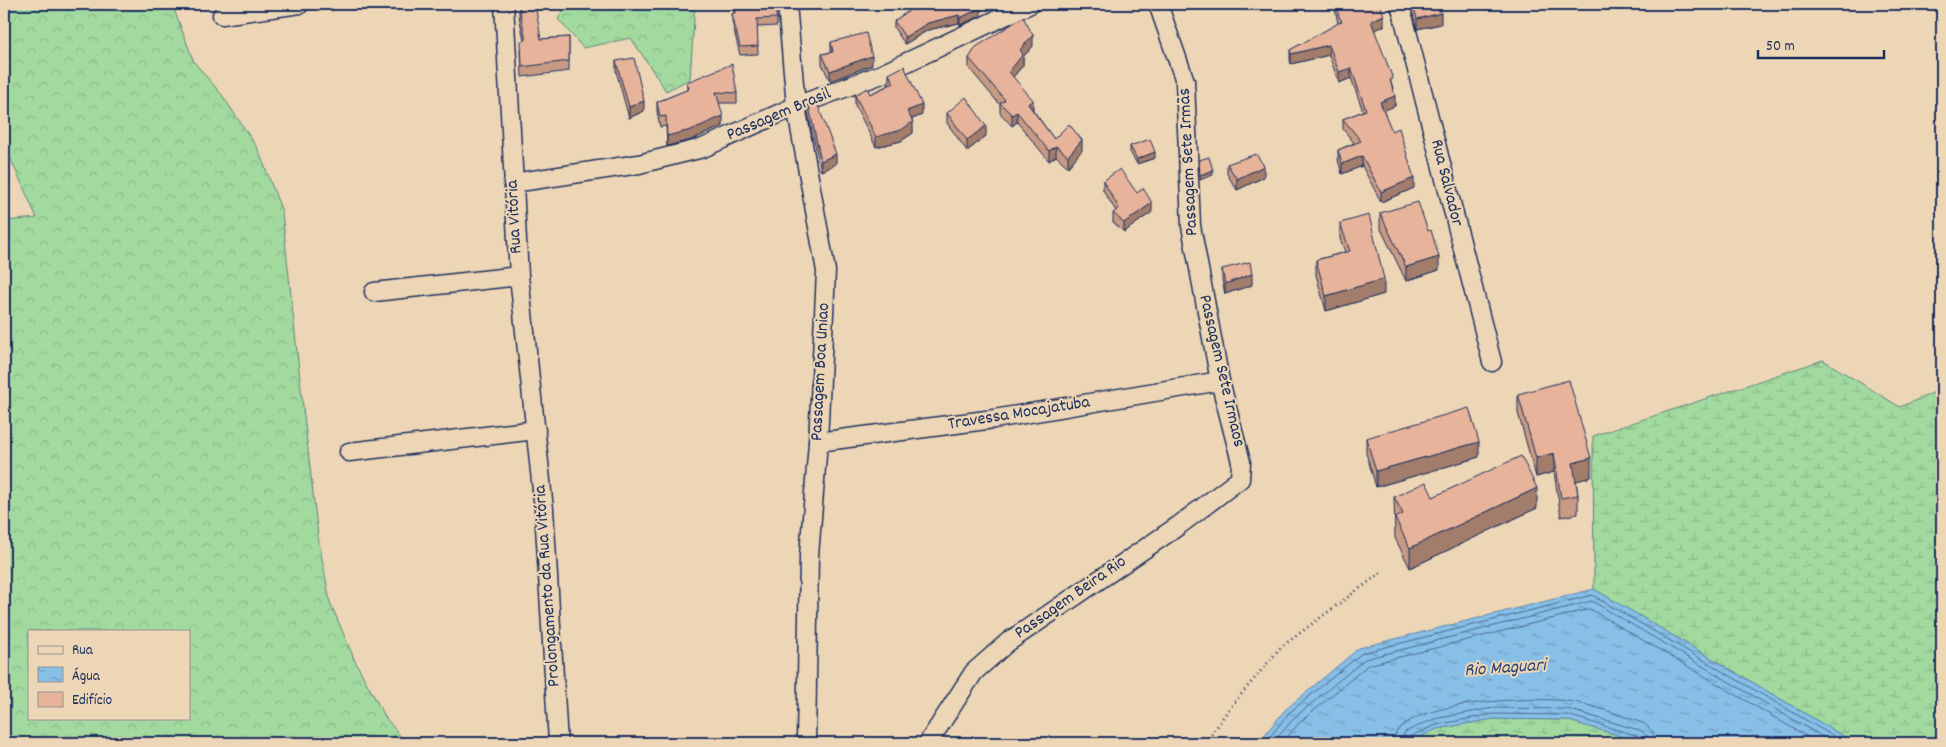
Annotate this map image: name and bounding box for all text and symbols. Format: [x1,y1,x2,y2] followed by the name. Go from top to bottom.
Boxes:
[1758,28,1885,60] scale bar
[1766,36,1795,58] text: 50 m
[723,81,836,148] street label: Passagem Brasil
[1173,87,1205,237] street label: Passagem Sete Irmãs
[1423,137,1469,229] street label: Rua Salvador
[501,179,529,255] street label: Rua Vitória
[1191,292,1251,450] street label: Passagem Sete Irmaos
[805,302,837,442] street label: Passagem Boa Uniao
[946,390,1092,438] street label: Travessa Mocajatuba
[528,484,568,688] street label: Prolongamento da Rua Vitória
[1010,550,1132,646] street label: Passagem Beira Rio
[28,630,190,720] legend
[72,640,94,662] text: Rua
[1463,652,1550,685] water label: Rio Maguari
[72,666,101,688] text: Água
[72,690,112,712] text: Edifício

